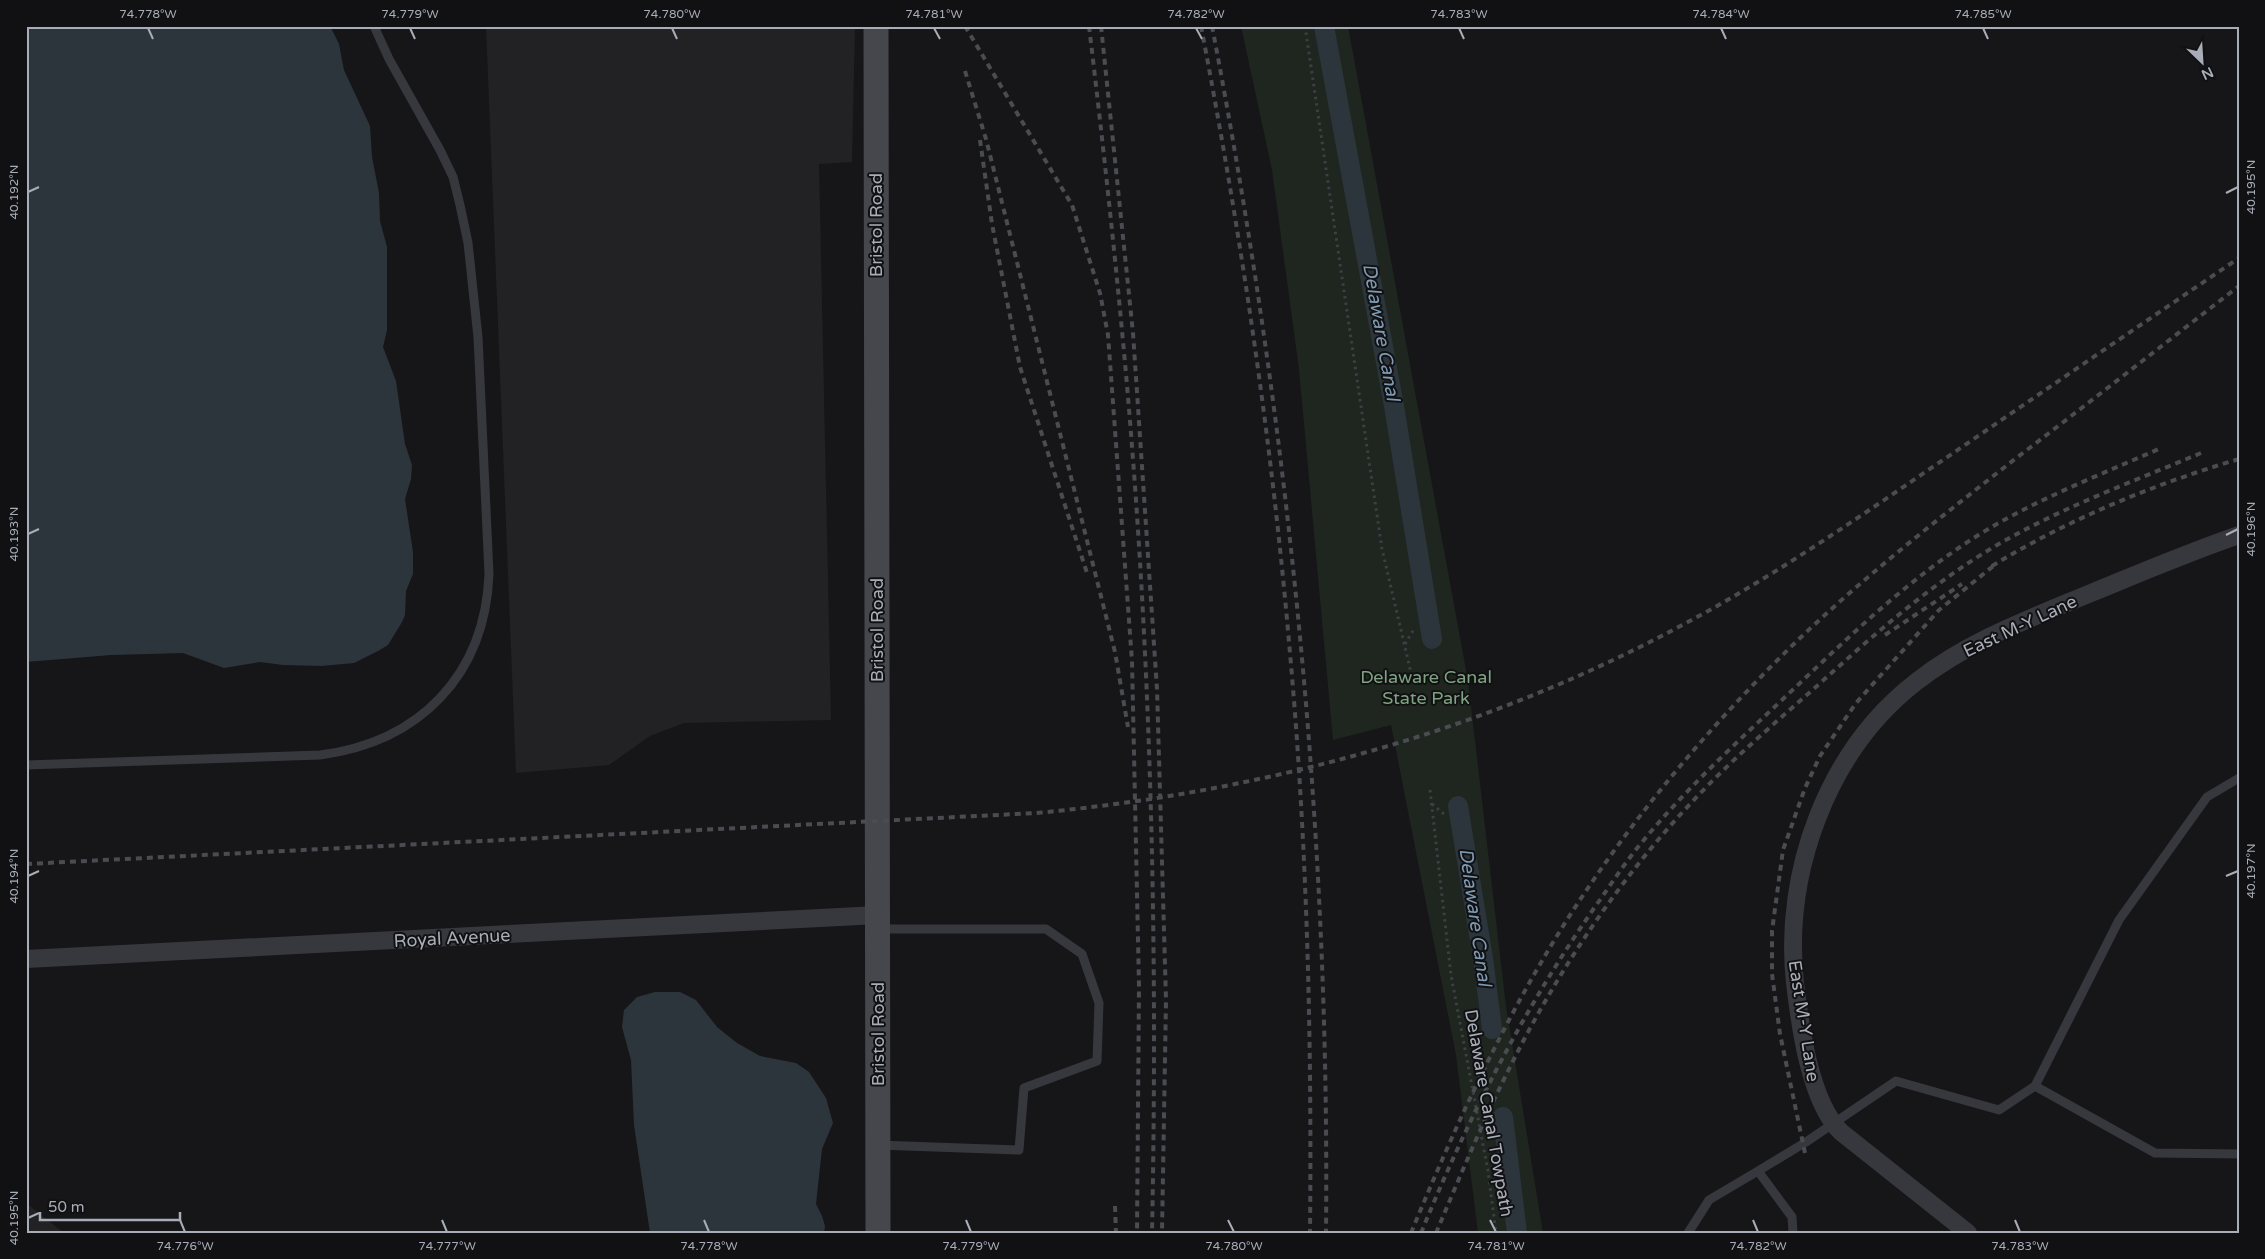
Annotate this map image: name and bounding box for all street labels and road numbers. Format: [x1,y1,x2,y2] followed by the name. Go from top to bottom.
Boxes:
[865,173,887,277] street label: Bristol Road
[866,578,888,682] street label: Bristol Road
[1960,590,2080,662] street label: East M-Y Lane
[393,924,511,952] street label: Royal Avenue
[1784,959,1824,1083] street label: East M-Y Lane
[867,982,889,1086] street label: Bristol Road
[1460,1007,1518,1219] street label: Delaware Canal Towpath

